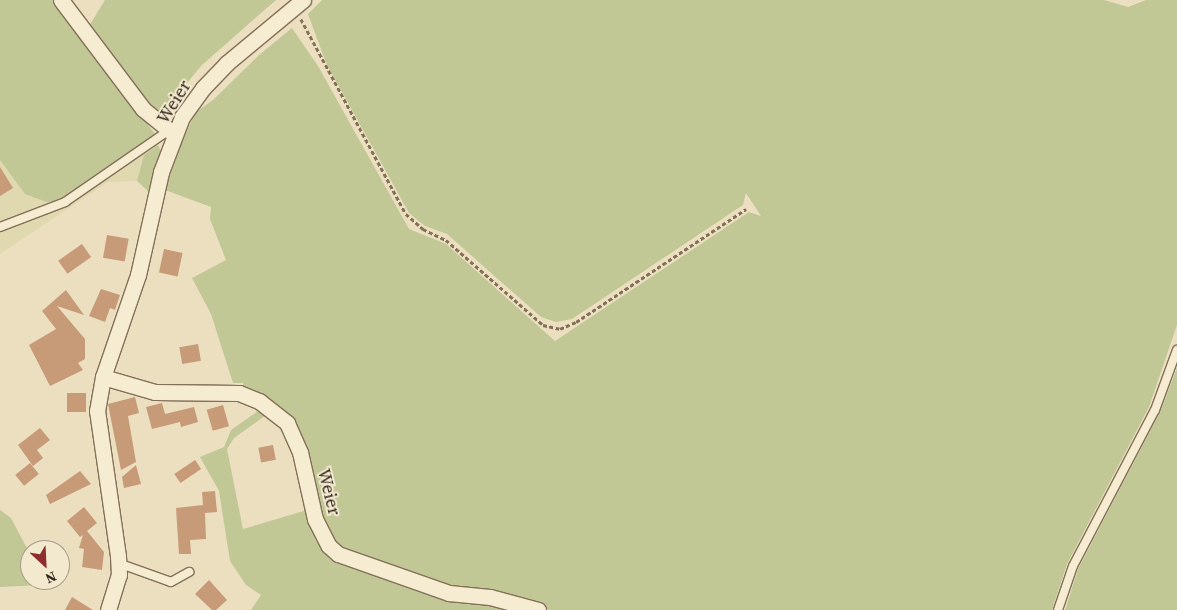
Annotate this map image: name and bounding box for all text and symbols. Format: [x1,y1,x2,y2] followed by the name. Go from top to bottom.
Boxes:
[152,76,196,128] street label: Weier
[313,466,345,518] street label: Weier
[20,540,70,590] north arrow
[42,566,60,589] text: N

